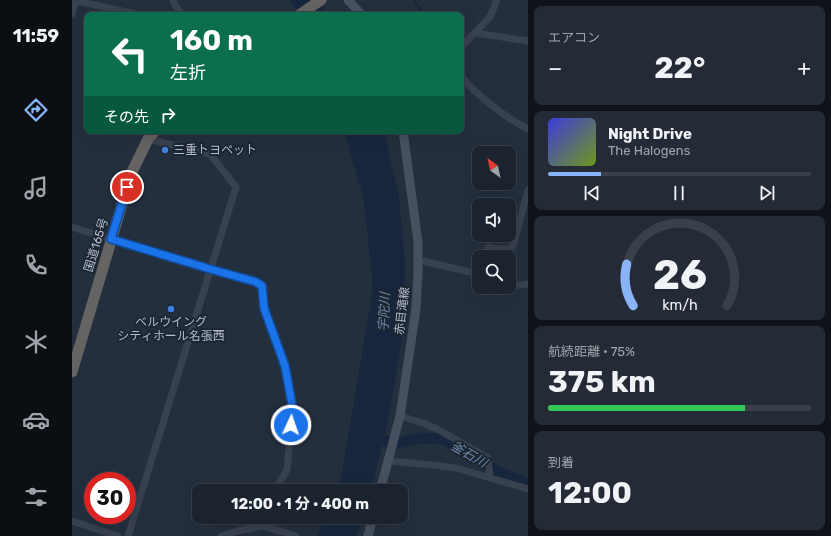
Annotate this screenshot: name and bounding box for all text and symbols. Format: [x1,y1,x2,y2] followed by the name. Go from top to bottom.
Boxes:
[170,24,253,57] text: 160 m
[13,25,59,47] text: 11:59
[104,28,156,80] icon: left
[548,30,600,45] text: エアコン
[654,50,705,86] text: 22°
[548,55,562,82] text: −
[797,55,811,82] text: +
[170,62,206,84] text: 左折
[22,96,50,124] icon: directions
[157,104,179,126] icon: right
[104,108,149,126] text: その先
[608,125,692,143] text: Night Drive
[173,143,257,157] place label: 三重トヨペット
[608,143,690,158] text: The Halogens
[160,145,170,155] marker: 三重トヨペット
[472,146,516,190] north arrow
[472,146,516,294] map controls
[110,170,144,204] pin
[22,174,50,202] icon: music
[116,176,138,198] icon: arrive
[581,182,603,204] icon: previous
[668,182,690,204] icon: pause
[756,182,778,204] icon: next
[472,198,516,242] button: sound
[81,216,111,274] street label: 国道165号
[472,250,516,294] button: search
[652,250,707,299] text: 26
[22,251,50,279] icon: phone
[392,286,412,336] street label: 赤目滝線
[375,290,393,332] water label: 宇陀川
[662,297,697,314] text: km/h
[166,304,176,314] marker: ベルウイング シティホール名張西
[117,315,225,343] place label: ベルウイング シティホール名張西
[22,328,50,356] icon: climate
[548,344,635,359] text: 航続距離 · 75%
[548,364,656,400] text: 375 km
[270,404,312,446] position arrow
[22,406,50,434] icon: car
[448,438,491,471] water label: 釜石川
[548,455,574,470] text: 到着
[84,472,136,524] speed limit sign: 30
[548,475,632,511] text: 12:00
[22,483,50,511] icon: filters
[231,495,369,513] text: 12:00 · 1 分 · 400 m

